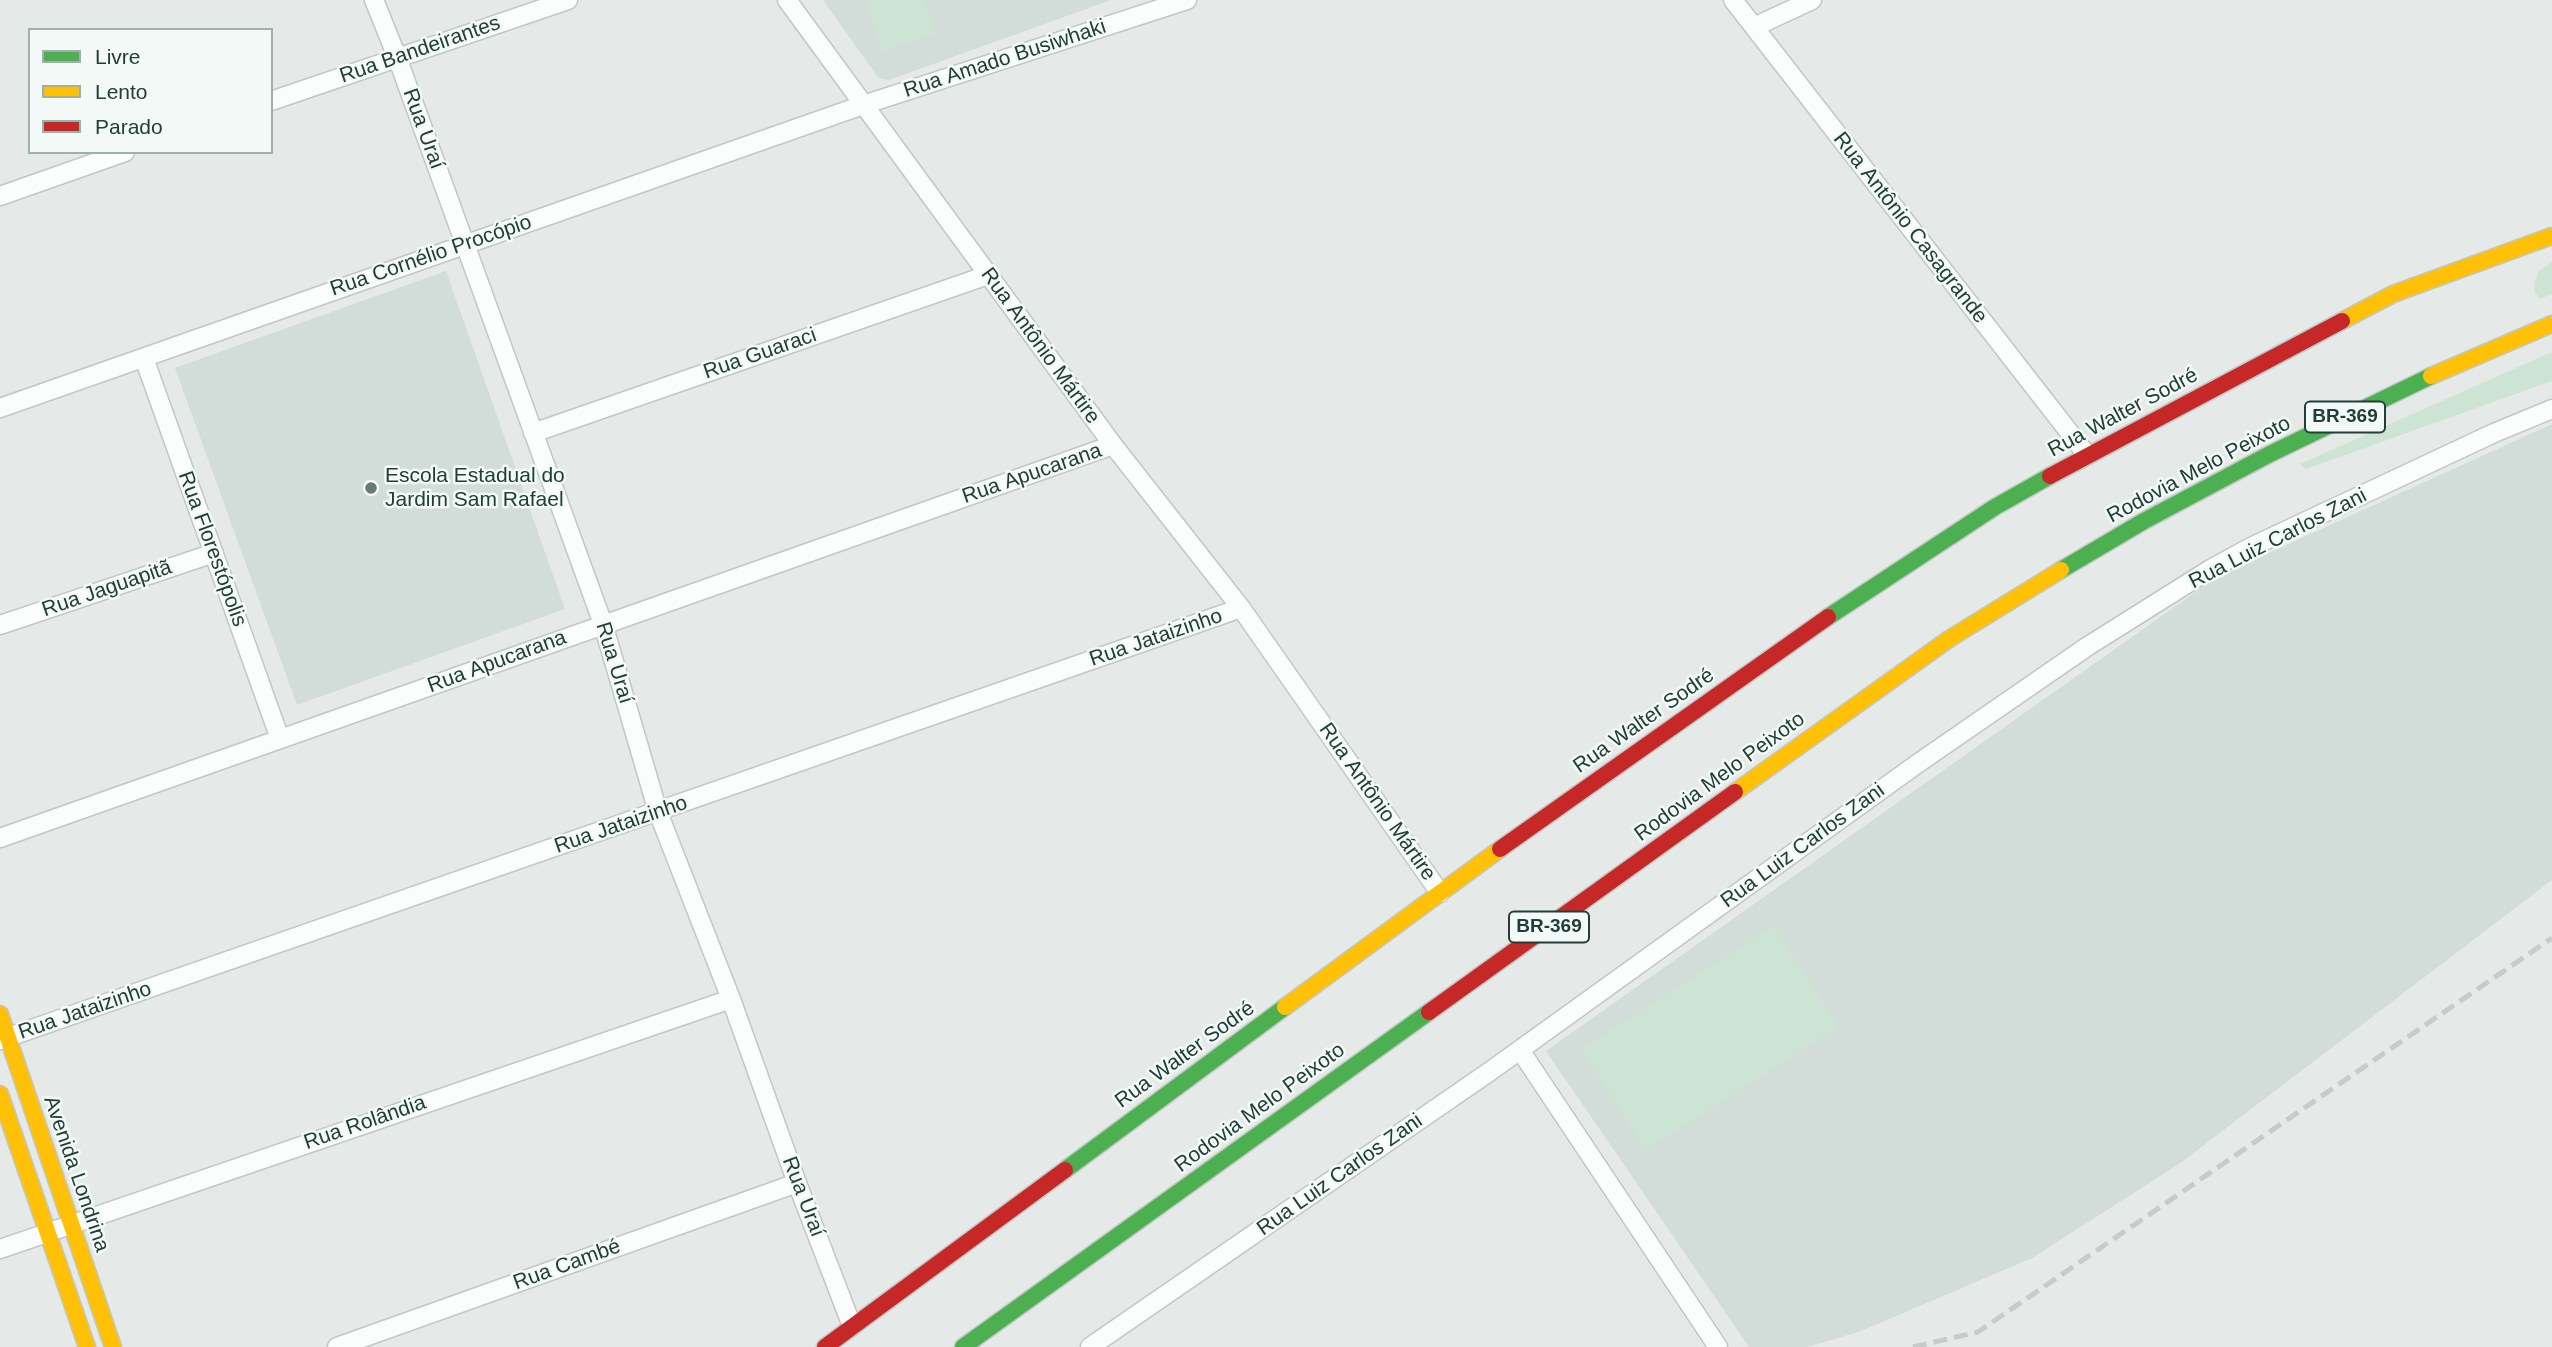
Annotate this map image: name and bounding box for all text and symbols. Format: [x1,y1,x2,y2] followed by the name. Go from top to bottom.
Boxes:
[336,11,504,89] street label: Rua Bandeirantes
[901,14,1109,104] street label: Rua Amado Busiwhaki
[28,28,273,154] legend
[95,45,141,68] text: Livre
[95,80,148,103] text: Lento
[397,85,449,173] street label: Rua Uraí
[95,115,163,138] text: Parado
[1827,127,1993,329] street label: Rua Antônio Casagrande
[327,210,535,302] street label: Rua Cornélio Procópio
[975,263,1105,429] street label: Rua Antônio Mártire
[700,323,820,385] street label: Rua Guaraci
[2044,363,2202,463] street label: Rua Walter Sodré
[2305,402,2385,432] road number: BR-369
[2103,411,2295,529] street label: Rodovia Melo Peixoto
[959,438,1105,510] street label: Rua Apucarana
[385,463,565,513] place label: Escola Estadual do Jardim Sam Rafael
[172,468,252,630] street label: Rua Florestópolis
[363,480,379,496] marker: Escola Estadual do Jardim Sam Rafael
[2185,483,2371,595] street label: Rua Luiz Carlos Zani
[39,555,175,623] street label: Rua Jaguapitã
[1086,603,1226,673] street label: Rua Jataizinho
[590,619,638,707] street label: Rua Uraí
[424,625,570,699] street label: Rua Apucarana
[1569,663,1719,779] street label: Rua Walter Sodré
[1630,707,1810,847] street label: Rodovia Melo Peixoto
[1313,718,1441,886] street label: Rua Antônio Mártire
[1716,778,1890,914] street label: Rua Luiz Carlos Zani
[551,790,691,860] street label: Rua Jataizinho
[1509,911,1589,942] road number: BR-369
[15,976,155,1046] street label: Rua Jataizinho
[1110,996,1260,1114] street label: Rua Walter Sodré
[1170,1038,1350,1178] street label: Rodovia Melo Peixoto
[301,1090,429,1156] street label: Rua Rolândia
[38,1093,114,1255] street label: Avenida Londrina
[1252,1108,1428,1242] street label: Rua Luiz Carlos Zani
[776,1153,830,1241] street label: Rua Uraí
[510,1234,624,1296] street label: Rua Cambé

